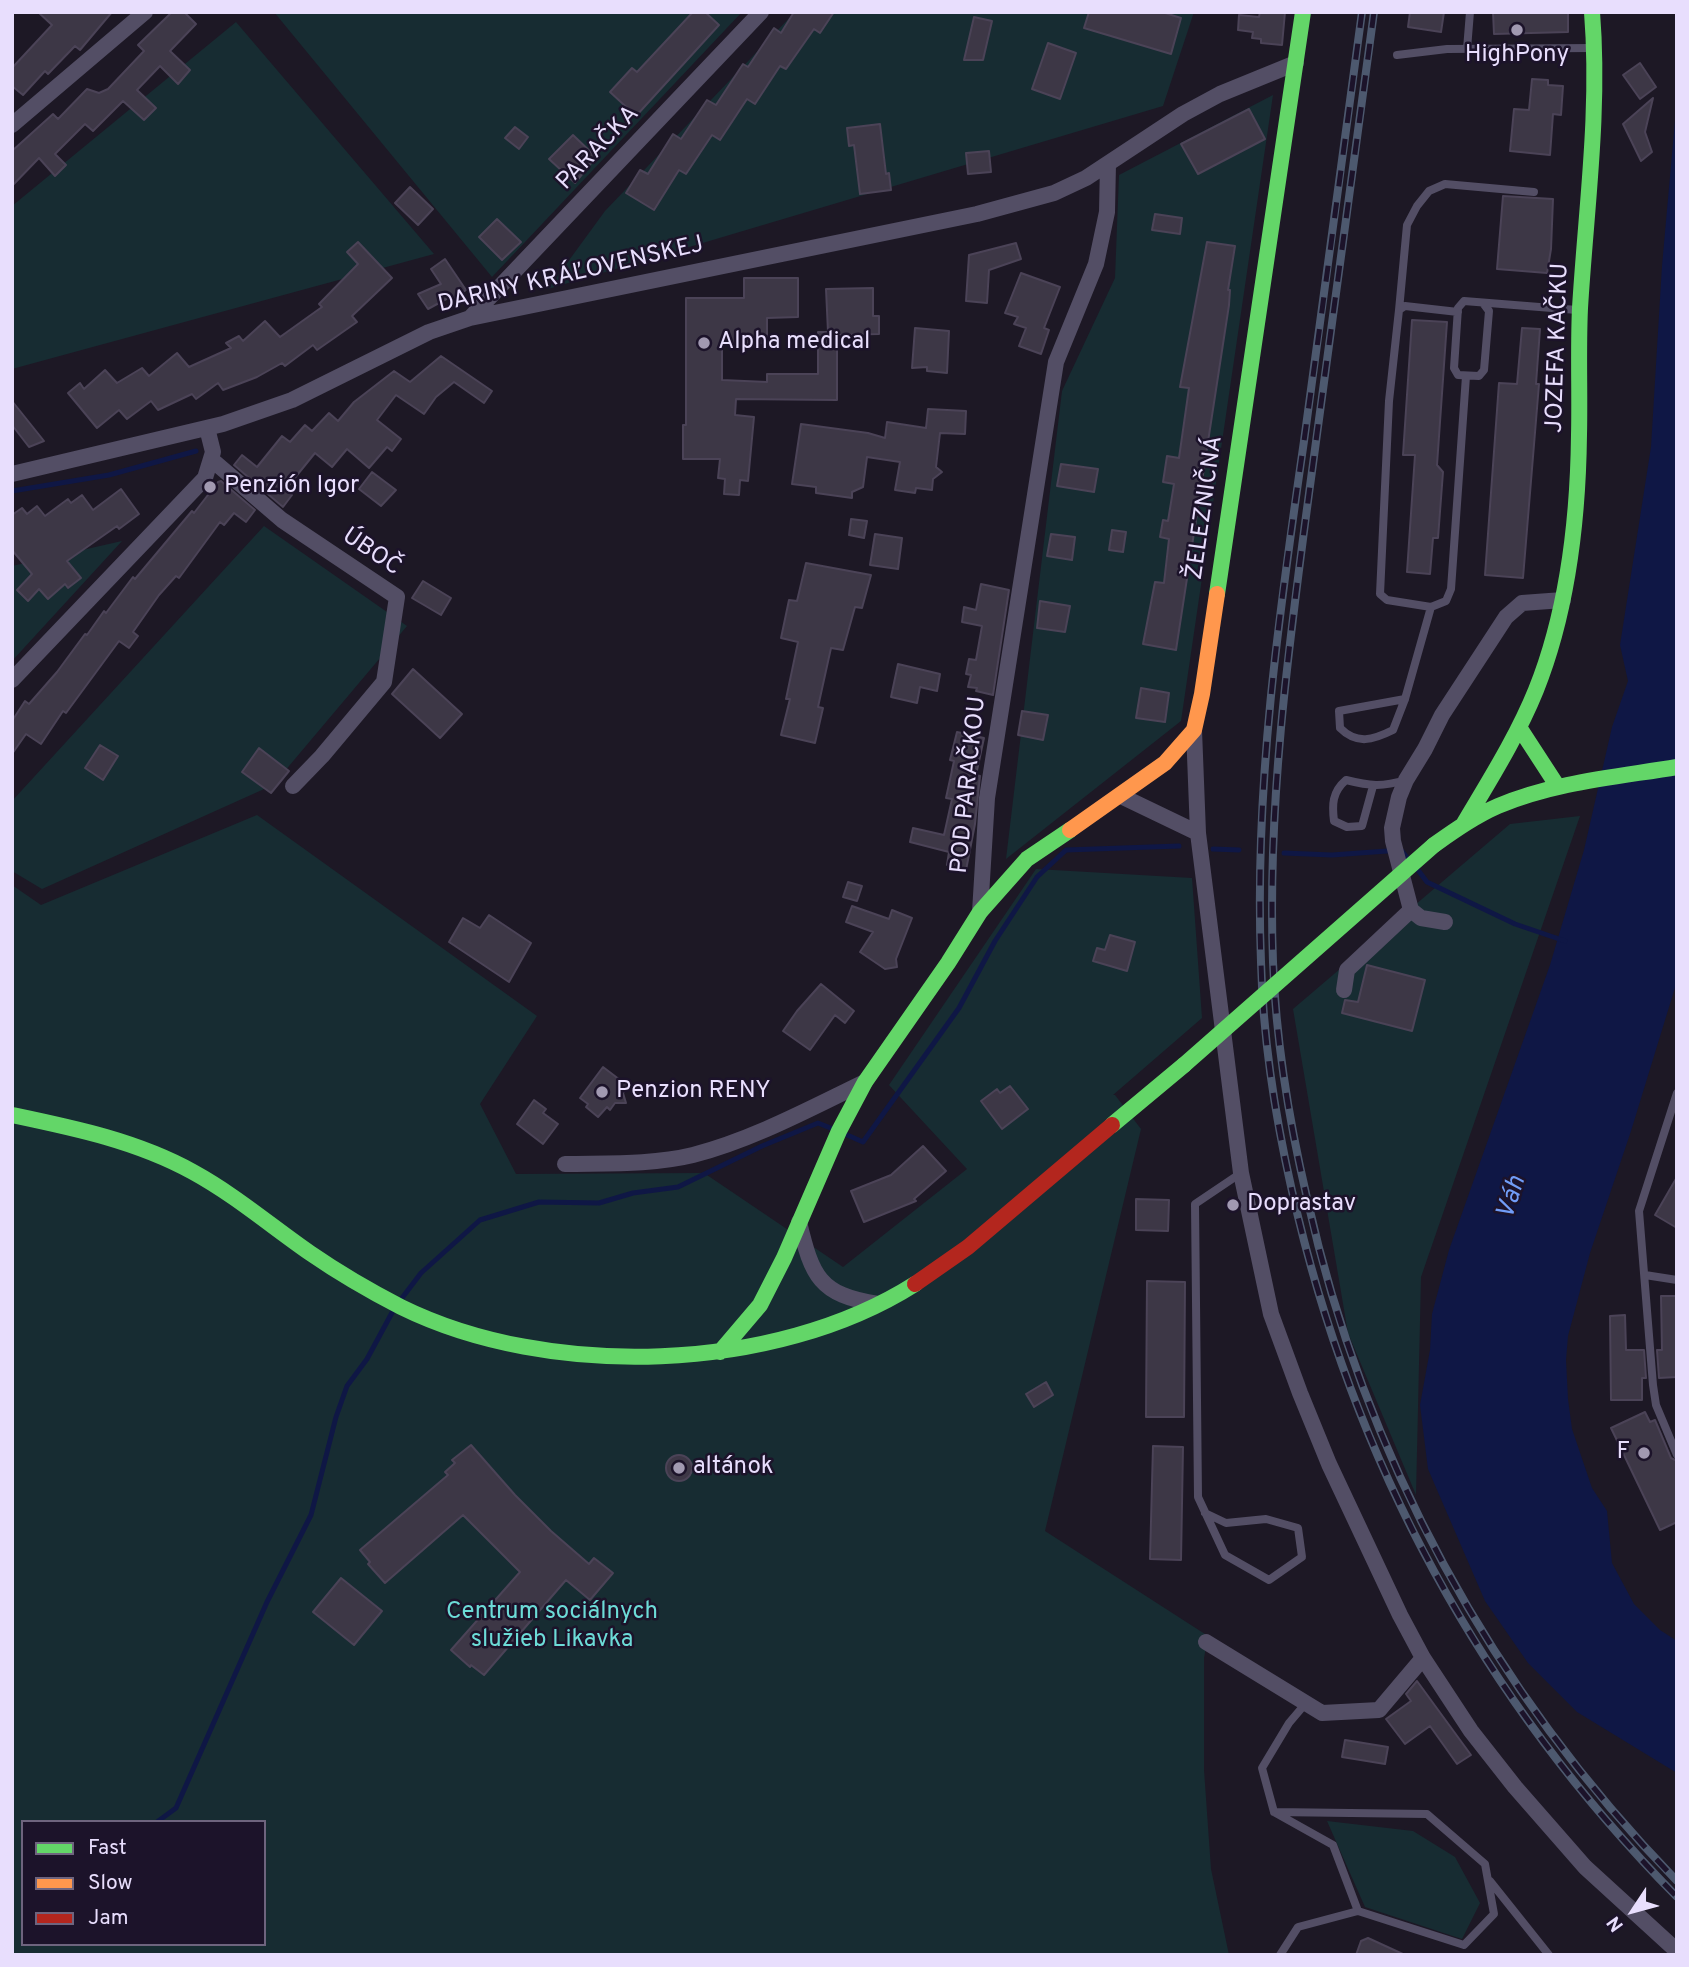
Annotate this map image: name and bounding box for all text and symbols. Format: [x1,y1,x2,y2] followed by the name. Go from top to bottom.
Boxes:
[1509,22,1525,38] marker: HighPony
[1465,42,1569,70] place label: HighPony
[552,101,646,197] street label: PARAČKA
[435,231,707,321] street label: DARINY KRÁĽOVENSKEJ
[1542,263,1576,433] street label: JOZEFA KAČKU
[718,329,870,357] place label: Alpha medical
[696,335,712,351] marker: Alpha medical
[1182,434,1230,582] street label: ŽELEZNIČNÁ
[224,473,359,501] place label: Penzión Igor
[202,479,218,495] marker: Penzión Igor
[336,523,406,583] street label: ÚBOČ
[946,695,994,875] street label: POD PARAČKOU
[616,1078,771,1106] place label: Penzion RENY
[594,1084,610,1100] marker: Penzion RENY
[1491,1172,1535,1224] water label: Váh
[1247,1191,1356,1219] place label: Doprastav
[1225,1197,1241,1213] marker: Doprastav
[1617,1439,1630,1467] place label: F
[1636,1445,1652,1461] marker: F
[693,1454,774,1482] place label: altánok
[671,1460,687,1476] marker: altánok
[446,1599,658,1655] park label: Centrum sociálnych služieb Likavka
[21,1820,266,1946] legend
[88,1835,127,1862] text: Fast
[88,1870,133,1897] text: Slow
[1598,1876,1668,1946] north arrow
[88,1905,129,1932] text: Jam
[1602,1911,1630,1936] text: N

